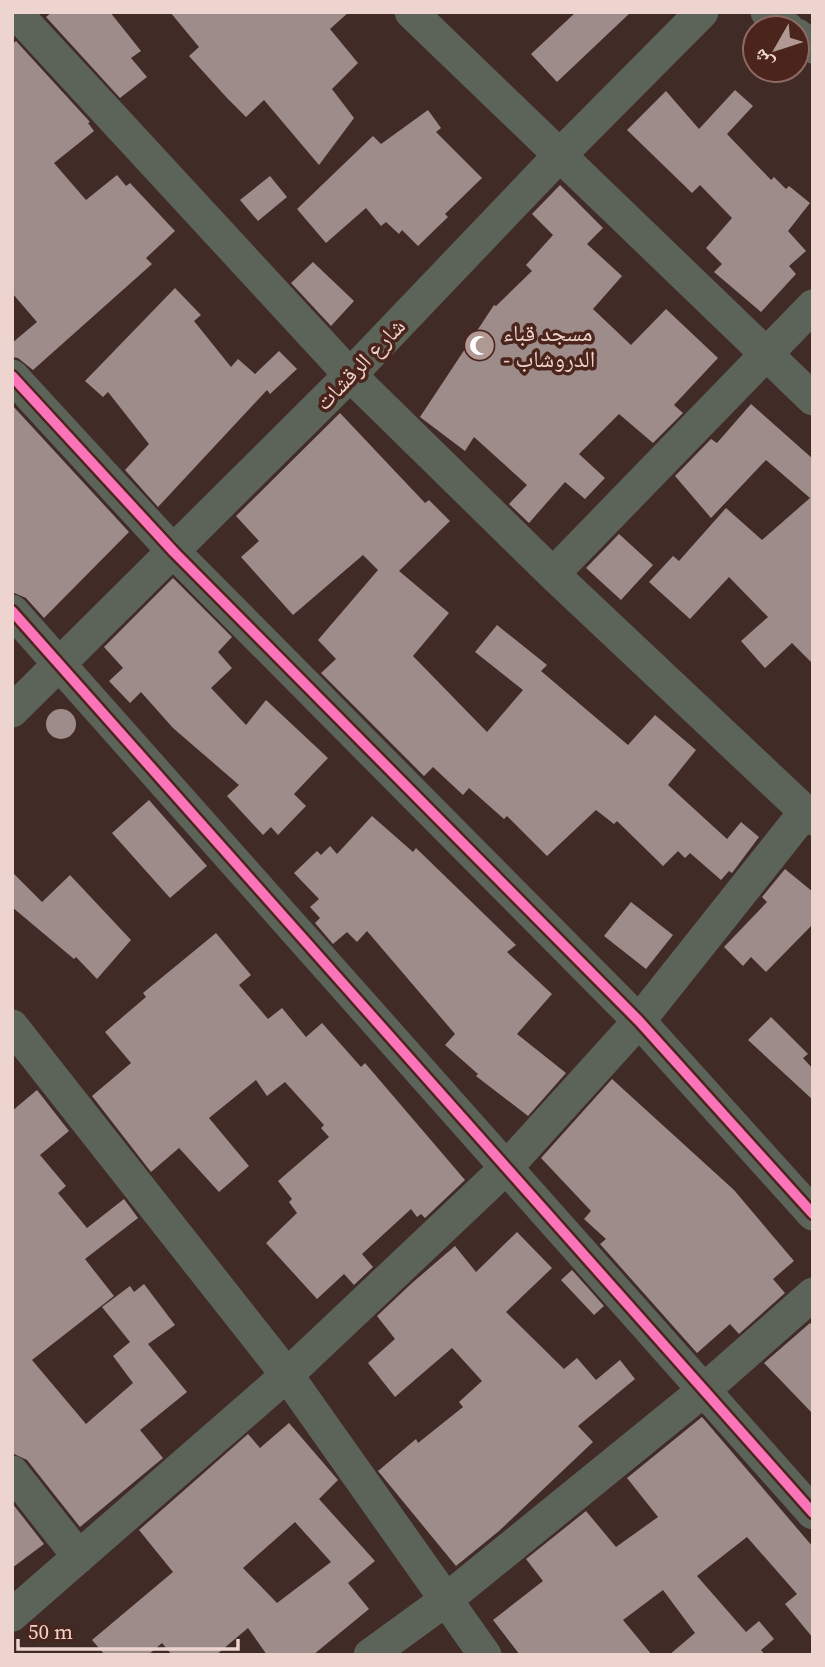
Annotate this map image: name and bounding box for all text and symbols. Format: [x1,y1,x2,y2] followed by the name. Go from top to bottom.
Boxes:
[741,14,811,84] north arrow
[746,44,779,76] text: ش
[308,311,412,417] street label: شارع الرقشات
[503,317,595,375] place label: مسجد قباء - الدروشاب
[463,329,497,363] mosque icon: مسجد قباء - الدروشاب
[18,1608,238,1652] scale bar
[28,1617,73,1646] text: 50 m

